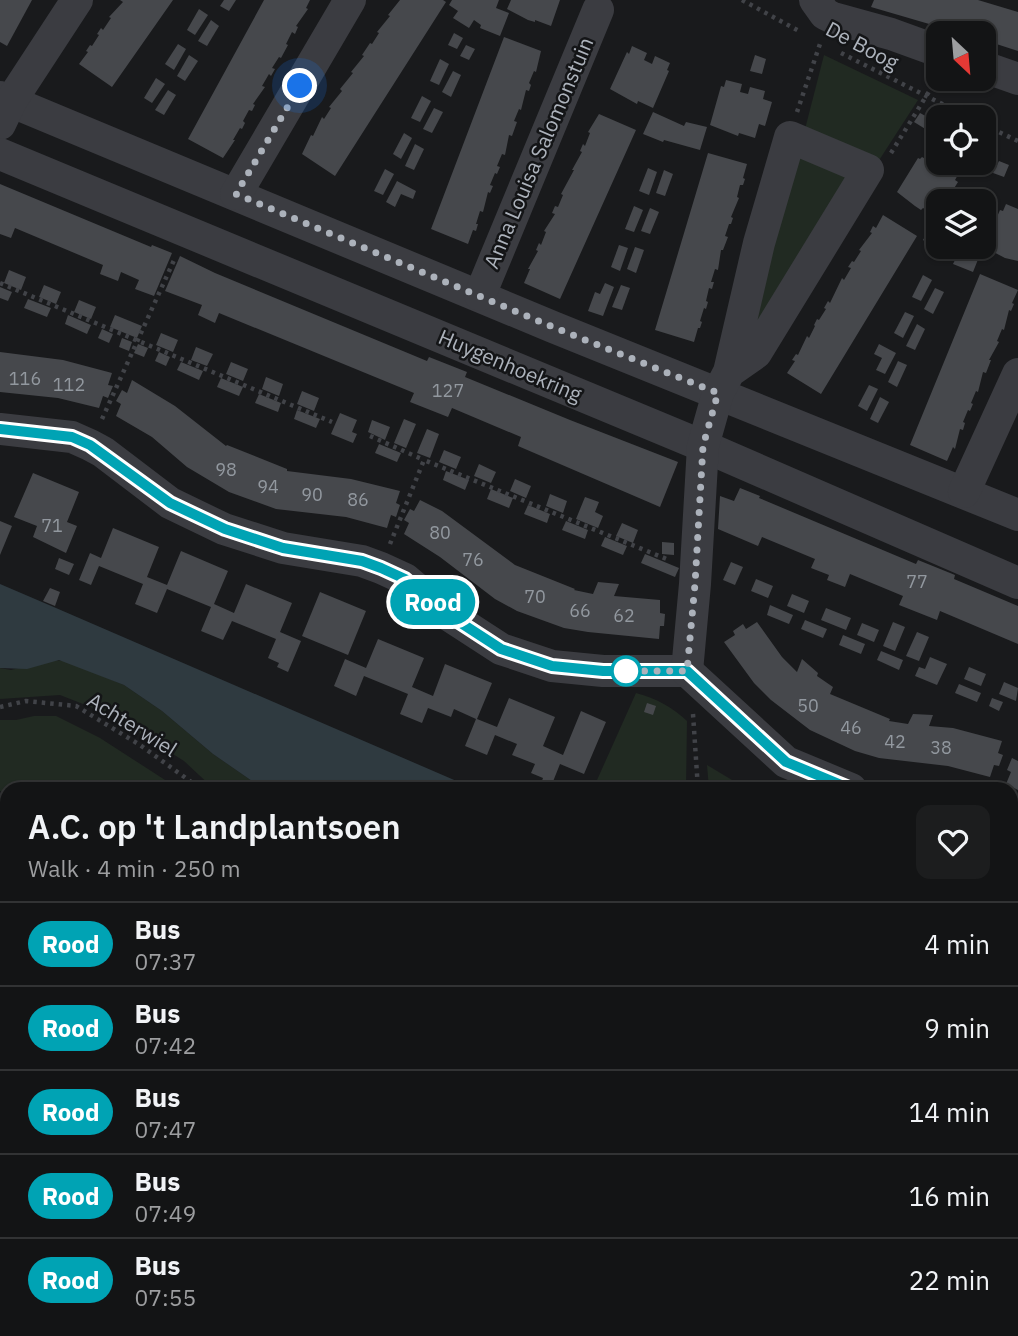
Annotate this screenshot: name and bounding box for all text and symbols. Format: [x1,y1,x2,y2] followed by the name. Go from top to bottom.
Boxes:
[821,14,904,76] street label: De Boog
[926,21,996,91] north arrow
[926,21,996,259] map controls
[477,33,600,273] street label: Anna Louisa Salomonstuin
[282,68,317,103] your location
[926,105,996,175] button: locate
[926,189,996,259] button: layers
[434,322,586,408] street label: Huygenhoekring
[9,367,41,390] house number: 116
[53,373,85,396] house number: 112
[432,379,464,402] house number: 127
[215,458,237,481] house number: 98
[257,475,279,498] house number: 94
[301,483,323,506] house number: 90
[347,488,369,511] house number: 86
[41,514,63,537] house number: 71
[429,521,451,544] house number: 80
[462,548,484,571] house number: 76
[906,570,928,593] house number: 77
[384,579,482,625] line badge: Rood
[524,585,546,608] house number: 70
[404,586,462,618] text: Rood
[569,599,591,622] house number: 66
[613,604,635,627] house number: 62
[611,656,641,686] unlabelled marker
[82,685,183,763] street label: Achterwiel
[797,694,819,717] house number: 50
[840,716,862,739] house number: 46
[884,730,906,753] house number: 42
[930,736,952,759] house number: 38
[28,805,401,848] text: A.C. op 't Landplantsoen
[916,805,990,879] button: heart
[28,853,241,883] text: Walk · 4 min · 250 m
[134,912,180,946] text: Bus
[924,927,990,961] text: 4 min
[42,928,99,960] text: Rood
[134,946,196,976] text: 07:37
[134,996,180,1030] text: Bus
[924,1011,990,1045] text: 9 min
[42,1012,99,1044] text: Rood
[134,1030,196,1060] text: 07:42
[134,1080,180,1114] text: Bus
[909,1095,990,1129] text: 14 min
[42,1096,99,1128] text: Rood
[134,1114,196,1144] text: 07:47
[134,1164,180,1198] text: Bus
[909,1179,990,1213] text: 16 min
[42,1180,99,1212] text: Rood
[134,1198,196,1228] text: 07:49
[134,1248,180,1282] text: Bus
[909,1263,990,1297] text: 22 min
[42,1264,99,1296] text: Rood
[134,1282,196,1312] text: 07:55

